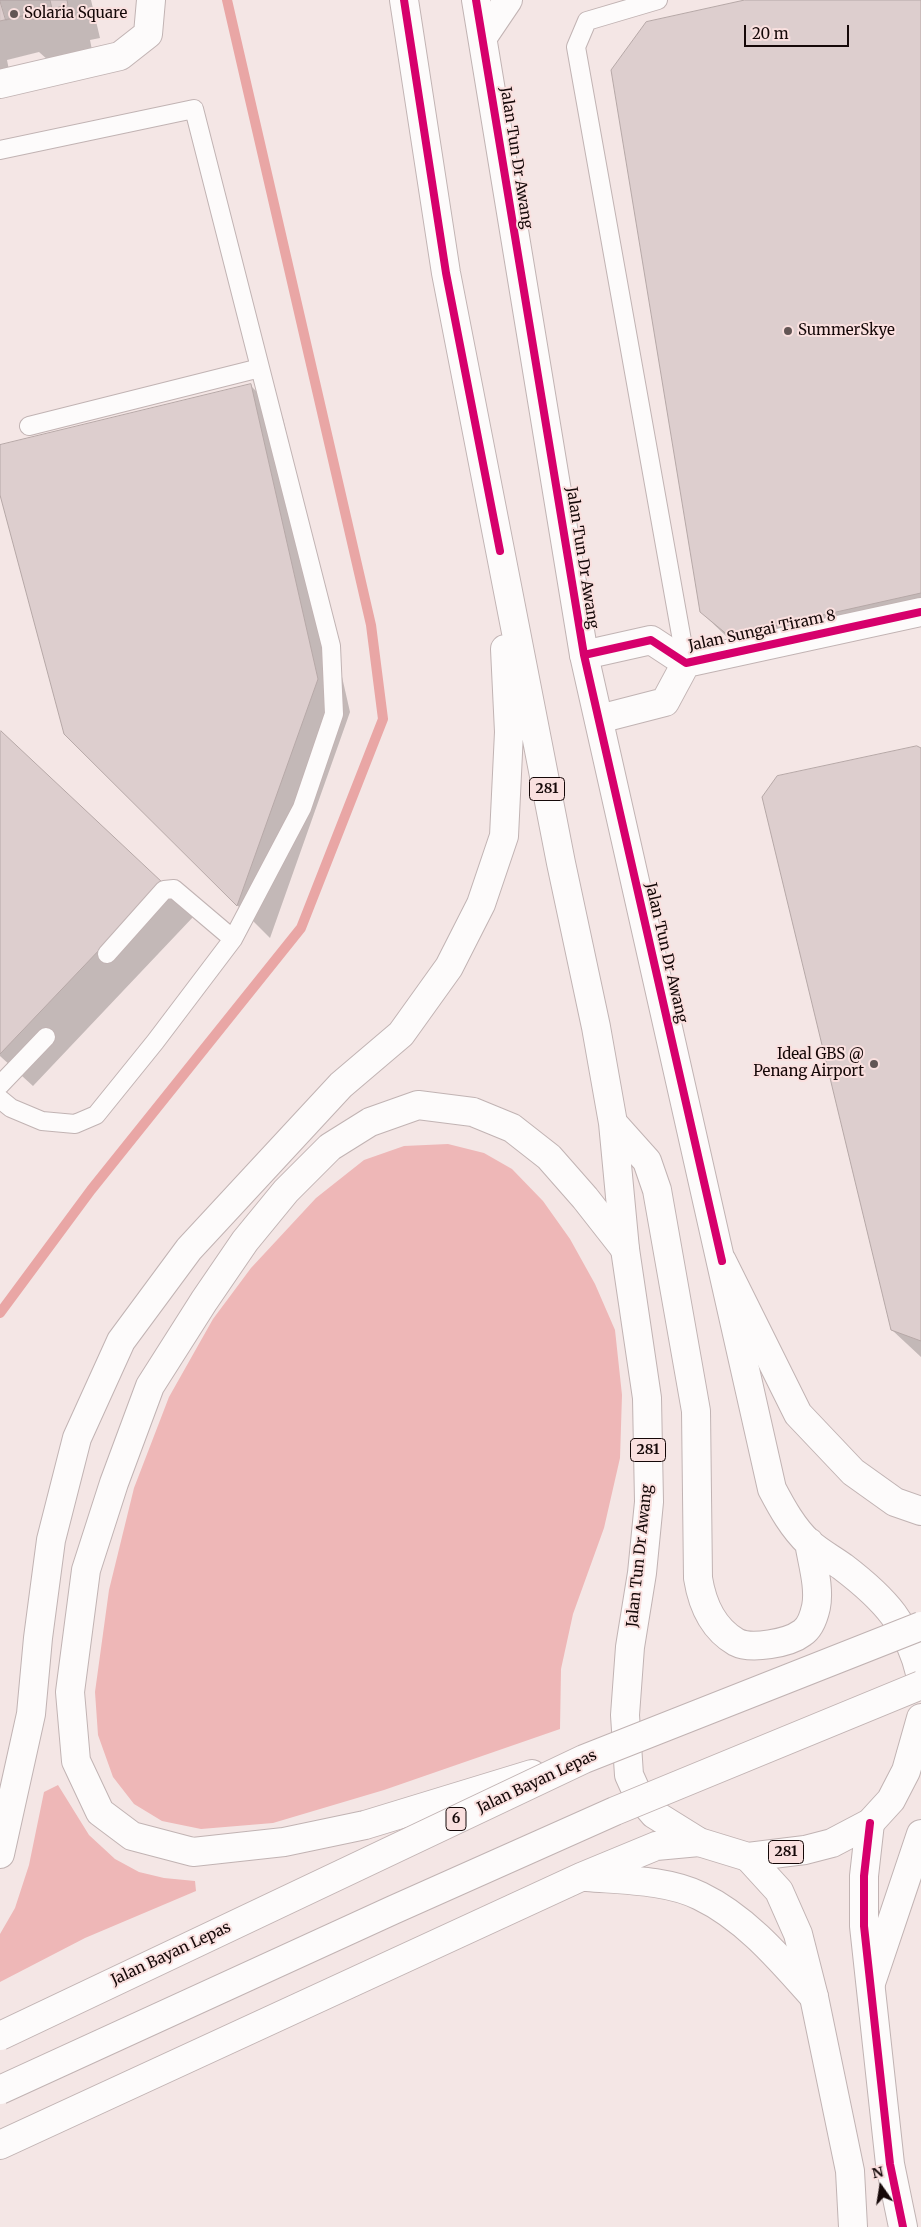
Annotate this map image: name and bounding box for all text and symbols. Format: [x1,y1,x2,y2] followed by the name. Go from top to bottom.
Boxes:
[24,5,127,23] place label: Solaria Square
[8,8,20,20] marker: Solaria Square
[746,15,851,47] scale bar
[752,24,789,43] text: 20 m
[496,86,536,230] street label: Jalan Tun Dr Awang
[798,322,895,340] place label: SummerSkye
[782,325,794,337] marker: SummerSkye
[562,486,602,630] street label: Jalan Tun Dr Awang
[687,607,837,655] street label: Jalan Sungai Tiram 8
[530,778,564,801] road number: 281
[641,881,691,1025] street label: Jalan Tun Dr Awang
[753,1046,864,1081] place label: Ideal GBS @ Penang Airport
[868,1058,880,1070] marker: Ideal GBS @ Penang Airport
[630,1438,666,1462] road number: 281
[624,1484,656,1628] street label: Jalan Tun Dr Awang
[474,1746,600,1818] street label: Jalan Bayan Lepas
[446,1808,466,1830] road number: 6
[768,1840,804,1864] road number: 281
[108,1918,234,1990] street label: Jalan Bayan Lepas
[856,2162,906,2212] north arrow
[870,2162,885,2182] text: N

